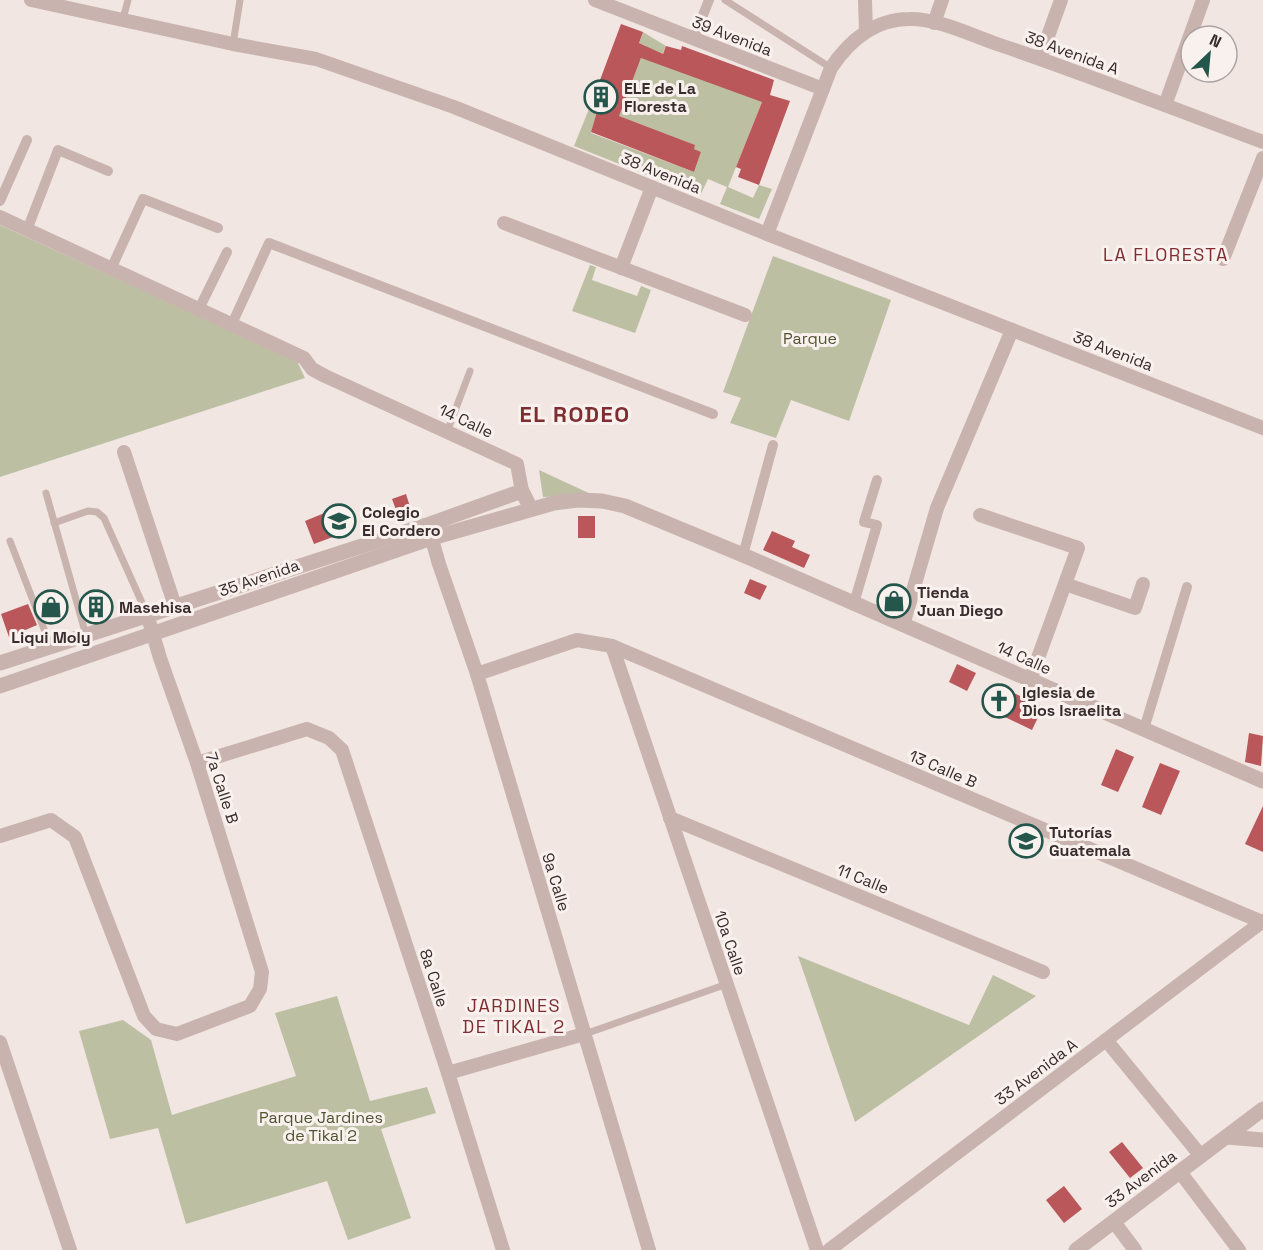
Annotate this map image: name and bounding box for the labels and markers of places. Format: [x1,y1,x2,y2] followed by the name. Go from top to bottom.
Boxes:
[624,78,696,117] place label: ELE de La Floresta
[583,79,619,115] building icon: ELE de La Floresta
[362,502,441,541] place label: Colegio El Cordero
[321,503,357,539] school or university icon: Colegio El Cordero
[917,582,1004,621] place label: Tienda Juan Diego
[876,583,912,619] shop icon: Tienda Juan Diego
[33,589,69,625] shop icon: Liqui Moly
[78,589,114,625] building icon: Masehisa
[119,597,192,618] place label: Masehisa
[11,627,91,648] place label: Liqui Moly
[1022,682,1121,721] place label: Iglesia de Dios Israelita
[981,683,1017,719] church icon: Iglesia de Dios Israelita
[1049,822,1131,861] place label: Tutorías Guatemala
[1008,823,1044,859] school or university icon: Tutorías Guatemala

